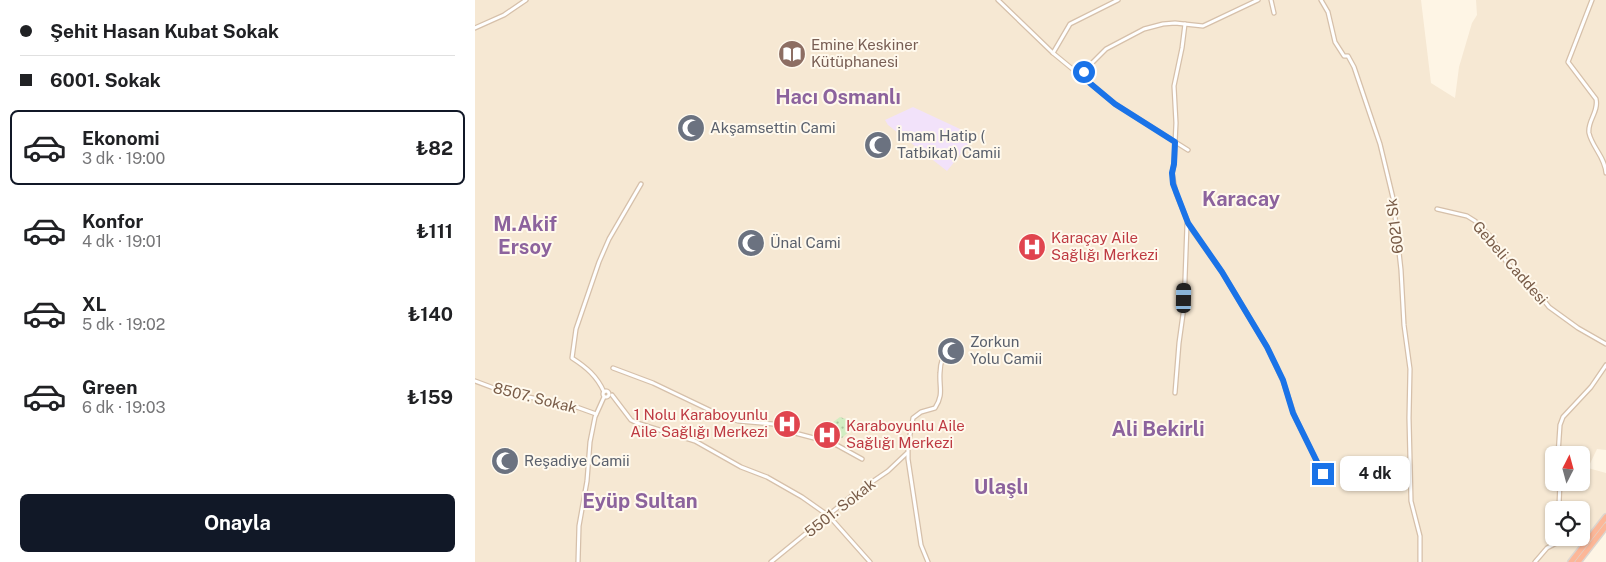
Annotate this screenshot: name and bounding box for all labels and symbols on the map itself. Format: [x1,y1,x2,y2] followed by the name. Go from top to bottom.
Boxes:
[811,36,919,70] place label: Emine Keskiner Kütüphanesi
[777,39,807,69] library icon: Emine Keskiner Kütüphanesi
[1073,61,1095,83] route start
[775,85,901,109] district label: Hacı Osmanlı
[676,113,706,143] mosque icon: Akşamsettin Cami
[710,119,836,136] place label: Akşamsettin Cami
[897,126,1001,161] place label: İmam Hatip ( Tatbikat) Camii
[863,130,893,160] mosque icon: İmam Hatip ( Tatbikat) Camii
[1202,187,1280,211] district label: Karacay
[1383,197,1406,255] street label: 6021 Sk
[493,212,557,259] district label: M.Akif Ersoy
[1470,218,1551,308] street label: Gebeli Caddesi
[736,228,766,258] mosque icon: Ünal Cami
[1051,229,1158,263] place label: Karaçay Aile Sağlığı Merkezi
[1017,232,1047,262] hospital icon: Karaçay Aile Sağlığı Merkezi
[770,233,841,251] place label: Ünal Cami
[1176,283,1191,313] car
[970,333,1042,367] place label: Zorkun Yolu Camii
[936,336,966,366] mosque icon: Zorkun Yolu Camii
[491,379,579,416] street label: 8507. Sokak
[630,406,768,440] place label: 1 Nolu Karaboyunlu Aile Sağlığı Merkezi
[772,409,802,439] hospital icon: 1 Nolu Karaboyunlu Aile Sağlığı Merkezi
[846,417,965,451] place label: Karaboyunlu Aile Sağlığı Merkezi
[1111,417,1205,441] district label: Ali Bekirli
[812,420,842,450] hospital icon: Karaboyunlu Aile Sağlığı Merkezi
[490,446,520,476] mosque icon: Reşadiye Camii
[1545,446,1590,491] north arrow
[524,452,630,469] place label: Reşadiye Camii
[1341,456,1411,492] callout: 4 dk
[1312,463,1334,485] route end
[801,475,878,540] street label: 5501. Sokak
[974,475,1028,499] district label: Ulaşlı
[582,489,698,513] district label: Eyüp Sultan

